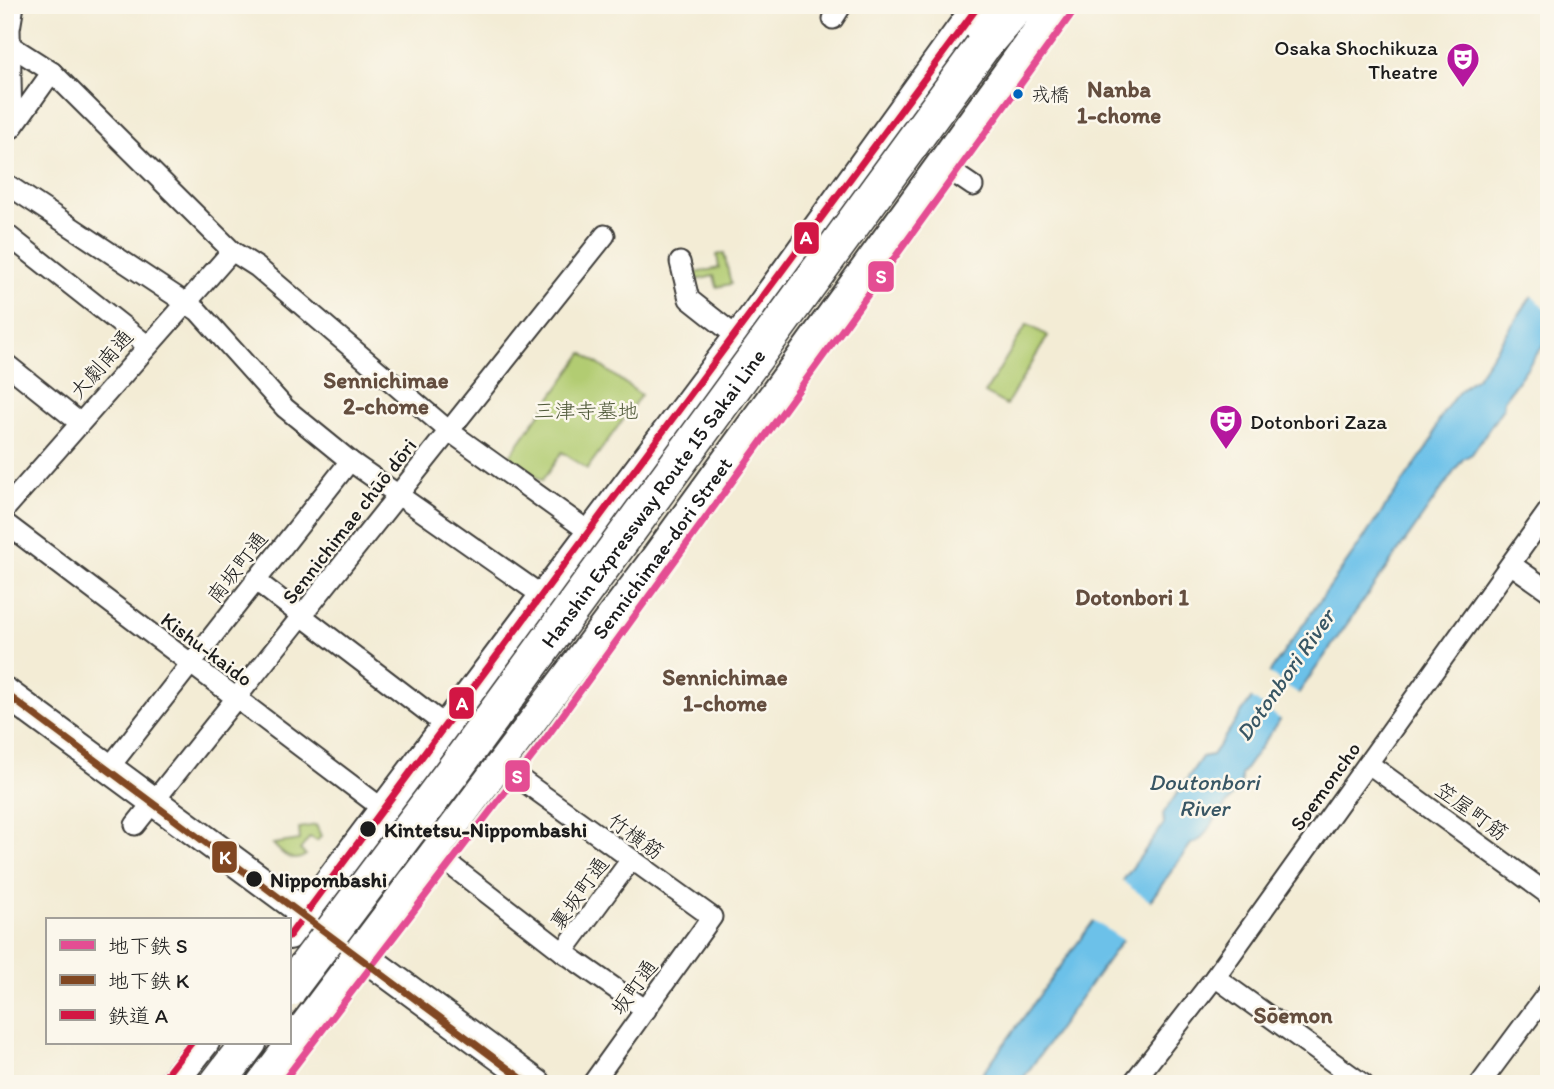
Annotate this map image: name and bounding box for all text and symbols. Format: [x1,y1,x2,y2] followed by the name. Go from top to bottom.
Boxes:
[1274,35,1438,84] place label: Osaka Shochikuza Theatre
[1444,40,1482,89] theatre icon: Osaka Shochikuza Theatre
[1077,75,1161,129] district label: Nanba 1-chome
[1031,83,1069,106] place label: 戎橋
[1011,87,1025,101] marker: 戎橋
[793,221,820,255] line badge: A
[799,226,813,249] text: A
[867,260,895,293] line badge: S
[876,265,887,288] text: S
[64,324,138,404] street label: 大劇南通
[535,344,770,652] street label: Hanshin Expressway Route 15 Sakai Line
[323,366,449,420] district label: Sennichimae 2-chome
[534,398,639,423] park label: 三津寺墓地
[1207,402,1245,451] theatre icon: Dotonbori Zaza
[1250,409,1387,434] place label: Dotonbori Zaza
[277,433,421,609] street label: Sennichimae chūō dōri
[586,452,737,644] street label: Sennichimae-dori Street
[201,526,273,608] street label: 南坂町通
[1075,583,1189,611] district label: Dotonbori 1
[1229,602,1342,746] water label: Dotonbori River
[156,606,258,692] street label: Kishu-kaido
[662,663,788,717] district label: Sennichimae 1-chome
[448,686,475,720] line badge: A
[455,692,469,715] text: A
[1284,737,1366,835] street label: Soemoncho
[504,759,531,793] line badge: S
[512,765,523,788] text: S
[1149,768,1262,822] water label: Doutonbori River
[1431,776,1513,846] street label: 笠屋町筋
[603,807,669,865] street label: 竹横筋
[384,817,587,843] place label: Kintetsu-Nippombashi
[358,819,378,839] marker: Kintetsu-Nippombashi
[211,840,238,874] line badge: K
[219,846,232,869] text: K
[544,852,614,934] street label: 裏坂町通
[270,867,387,893] place label: Nippombashi
[244,869,264,889] marker: Nippombashi
[46,918,290,1044] legend
[108,933,188,958] text: 地下鉄 S
[605,954,663,1020] street label: 坂町通
[108,968,190,993] text: 地下鉄 K
[1254,1001,1333,1029] district label: Sōemon
[108,1003,169,1028] text: 鉄道 A

